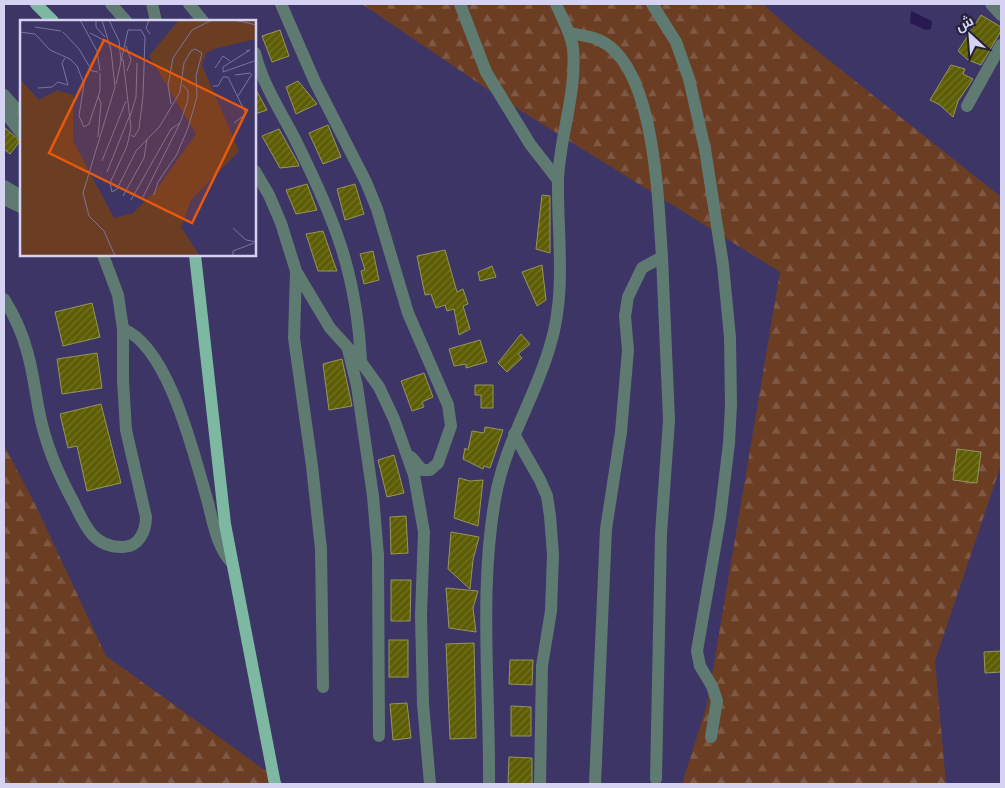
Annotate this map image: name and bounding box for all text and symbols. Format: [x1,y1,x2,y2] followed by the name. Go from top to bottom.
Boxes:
[951,9,977,36] text: ش
[945,10,995,60] north arrow
[20,20,256,256] inset map

